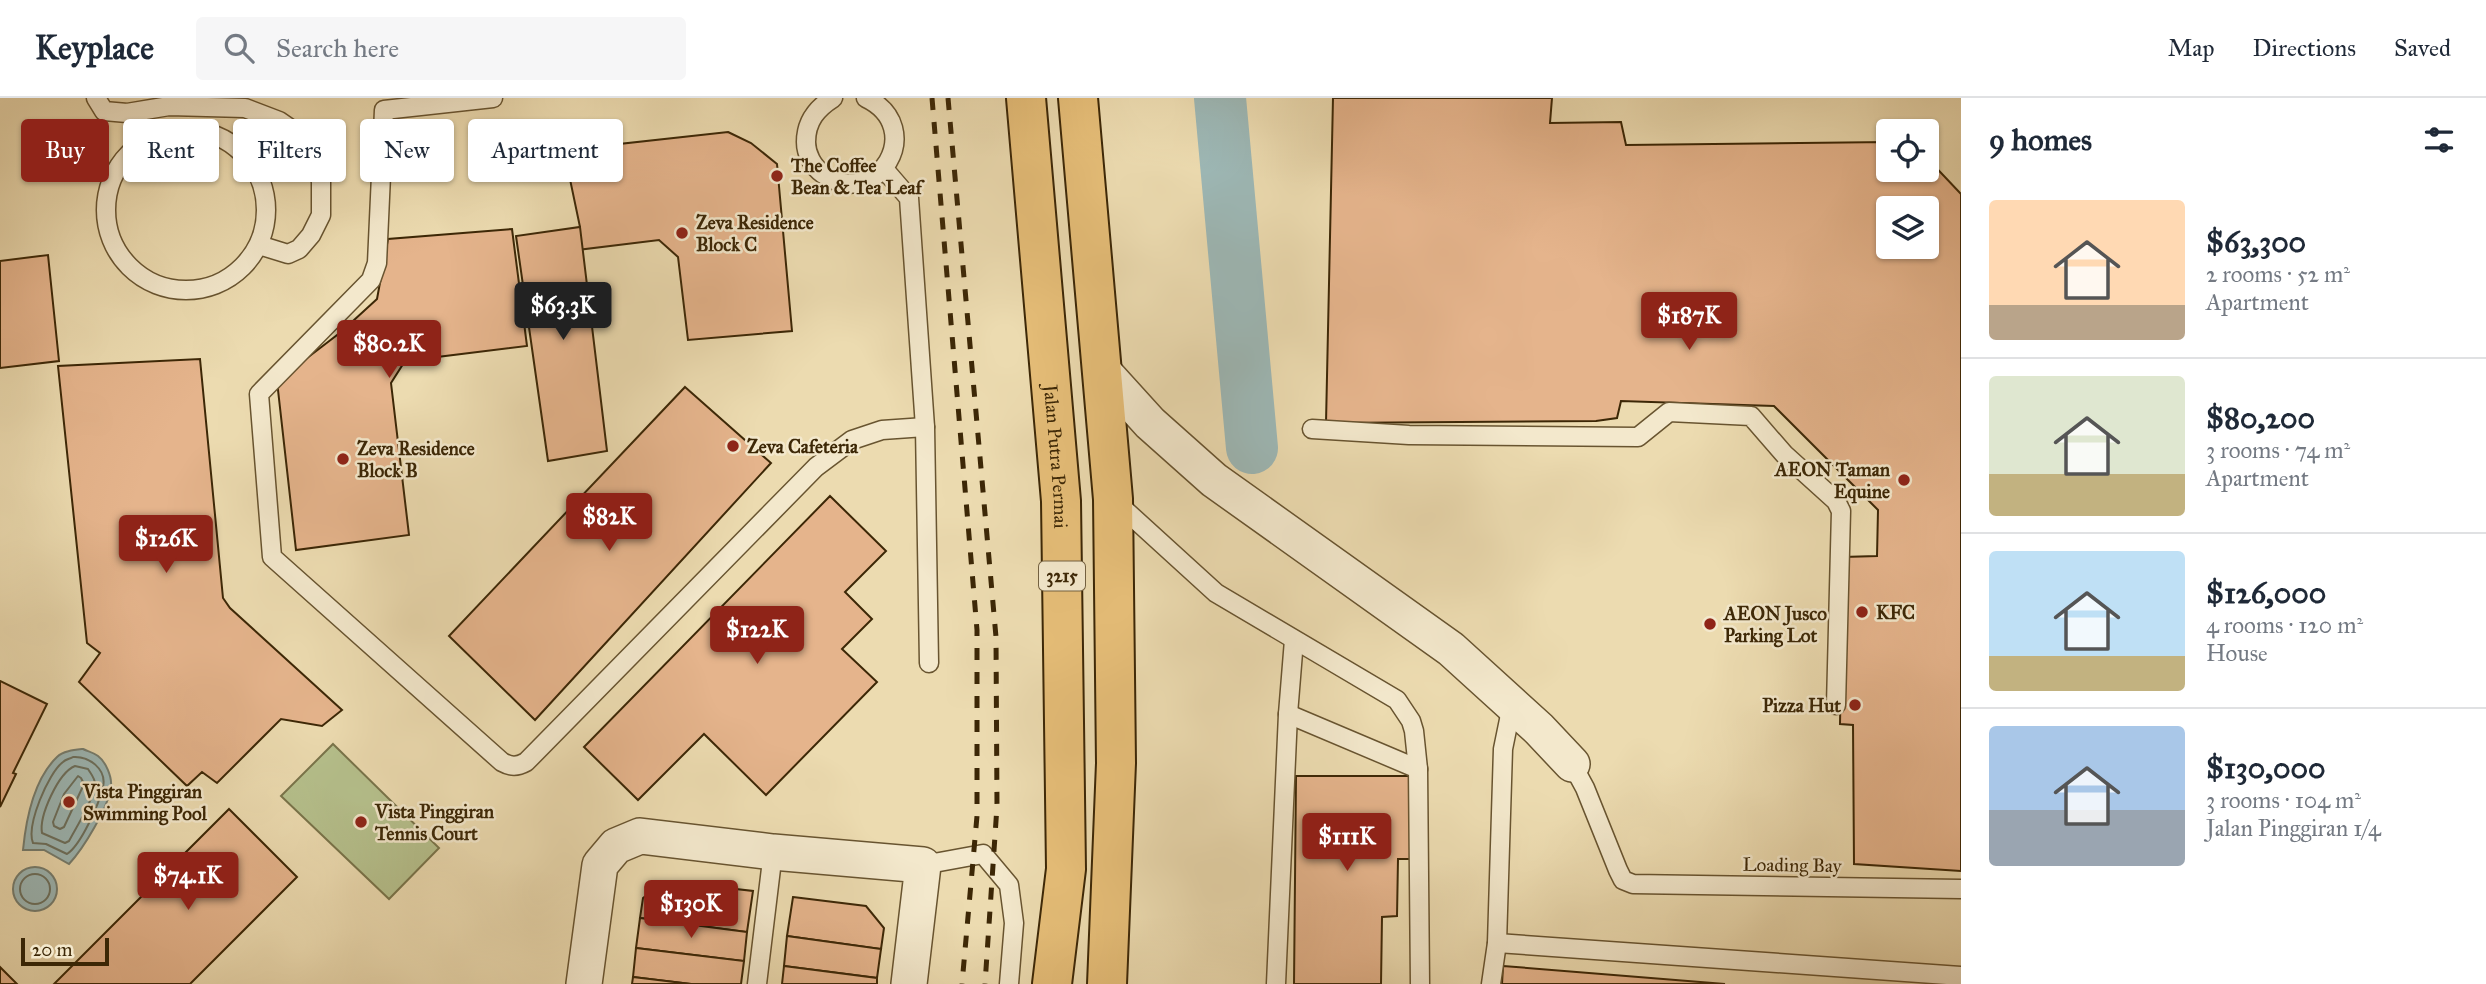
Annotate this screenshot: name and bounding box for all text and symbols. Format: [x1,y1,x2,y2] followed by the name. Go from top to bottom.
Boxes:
[196,17,686,80] search box
[35,28,154,68] text: Keyplace
[220,29,258,67] icon: search
[276,32,399,64] text: Search here
[2168,33,2215,63] text: Map
[2253,33,2356,63] text: Directions
[2394,33,2451,63] text: Saved
[21,119,109,182] chip: Buy
[123,119,219,182] chip: Rent
[233,119,346,182] chip: Filters
[360,119,454,182] chip: New
[468,119,623,182] chip: Apartment
[1876,119,1939,259] map controls
[1876,119,1939,182] button: locate
[2420,121,2458,159] icon: filters
[1989,122,2092,158] text: 9 homes
[790,154,926,199] place label: The Coffee Bean & Tea Leaf
[769,168,785,184] marker: The Coffee Bean & Tea Leaf
[1876,196,1939,259] button: layers
[696,211,814,256] place label: Zeva Residence Block C
[2206,224,2306,260] text: $63,300
[674,225,690,241] marker: Zeva Residence Block C
[2045,228,2129,312] icon: home
[2206,260,2350,288] text: 2 rooms · 52 m²
[506,282,620,342] pin: $63.3K
[2206,288,2309,316] text: Apartment
[530,291,596,319] text: $63.3K
[1640,292,1738,352] pin: $187K
[1657,301,1721,329] text: $187K
[332,320,446,380] pin: $80.2K
[353,329,425,357] text: $80.2K
[1038,382,1073,529] street label: Jalan Putra Permai
[2206,400,2315,436] text: $80,200
[2045,404,2129,488] icon: home
[747,435,859,458] place label: Zeva Cafeteria
[2206,436,2350,464] text: 3 rooms · 74 m²
[357,437,475,482] place label: Zeva Residence Block B
[725,438,741,454] marker: Zeva Cafeteria
[335,451,351,467] marker: Zeva Residence Block B
[1773,458,1891,504] place label: AEON Taman Equine
[2206,464,2309,492] text: Apartment
[1896,472,1912,488] marker: AEON Taman Equine
[568,494,650,553] pin: $82K
[582,502,636,530] text: $82K
[117,516,215,575] pin: $126K
[135,524,197,552] text: $126K
[1039,562,1085,590] road number: 3215
[2206,575,2326,611] text: $126,000
[2045,579,2129,663] icon: home
[1876,601,1915,624] place label: KFC
[1722,602,1827,648] place label: AEON Jusco Parking Lot
[1854,604,1870,620] marker: KFC
[708,606,806,666] pin: $122K
[2206,611,2363,639] text: 4 rooms · 120 m²
[726,615,788,643] text: $122K
[1702,616,1718,632] marker: AEON Jusco Parking Lot
[2206,639,2268,667] text: House
[1762,694,1841,717] place label: Pizza Hut
[1847,697,1863,713] marker: Pizza Hut
[2206,750,2325,786] text: $130,000
[2045,754,2129,838] icon: home
[82,780,208,826] place label: Vista Pinggiran Swimming Pool
[2206,786,2361,814] text: 3 rooms · 104 m²
[61,794,77,810] marker: Vista Pinggiran Swimming Pool
[374,800,495,845] place label: Vista Pinggiran Tennis Court
[353,814,369,830] marker: Vista Pinggiran Tennis Court
[1298,814,1396,873] pin: $111K
[2206,814,2381,842] text: Jalan Pinggiran 1/4
[1318,822,1376,850] text: $111K
[131,852,245,912] pin: $74.1K
[1742,853,1843,878] street label: Loading Bay
[153,861,223,889] text: $74.1K
[642,880,740,940] pin: $130K
[660,889,722,917] text: $130K
[21,935,108,967] scale bar
[32,938,73,961] text: 20 m

